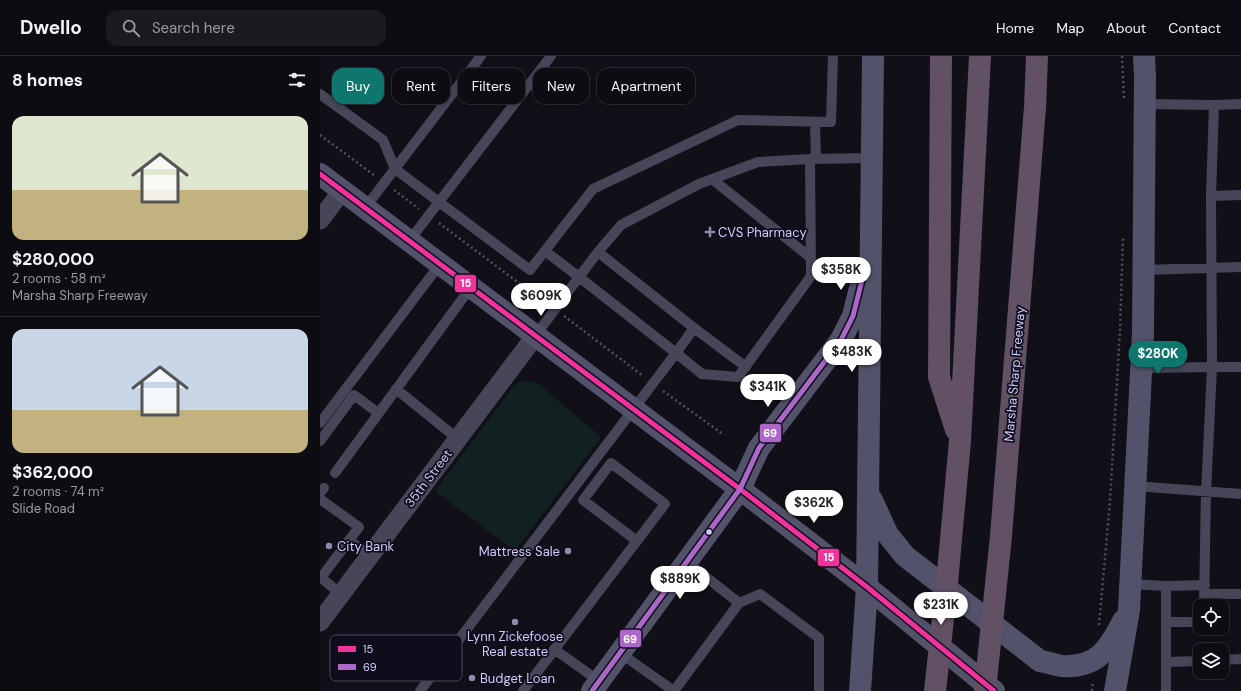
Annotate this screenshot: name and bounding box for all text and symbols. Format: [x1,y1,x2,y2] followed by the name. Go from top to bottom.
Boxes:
[106,10,386,46] search box
[20,15,82,40] text: Dwello
[120,17,142,39] icon: search
[152,18,235,38] text: Search here
[996,19,1034,37] text: Home
[1056,19,1084,37] text: Map
[1106,19,1146,37] text: About
[1168,19,1221,37] text: Contact
[332,68,384,104] chip: Buy
[392,68,450,104] chip: Rent
[458,68,525,104] chip: Filters
[533,68,589,104] chip: New
[597,68,695,104] chip: Apartment
[12,69,83,91] text: 8 homes
[286,69,308,91] icon: filters
[124,142,196,214] icon: home
[718,224,807,241] place label: CVS Pharmacy
[705,227,715,237] marker: CVS Pharmacy
[12,248,94,270] text: $280,000
[813,257,869,291] pin: $358K
[821,261,861,278] text: $358K
[12,270,106,287] text: 2 rooms · 58 m²
[454,274,477,293] line badge: 15
[461,276,472,290] text: 15
[513,283,569,317] pin: $609K
[12,287,148,304] text: Marsha Sharp Freeway
[520,287,562,304] text: $609K
[1000,306,1029,442] street label: Marsha Sharp Freeway
[824,339,880,373] pin: $483K
[1130,341,1186,375] pin: $280K
[832,343,872,360] text: $483K
[1137,345,1179,362] text: $280K
[124,355,196,427] icon: home
[740,374,796,408] pin: $341K
[749,378,787,395] text: $341K
[759,423,782,443] line badge: 69
[763,426,777,440] text: 69
[401,446,456,511] street label: 35th Street
[12,461,93,483] text: $362,000
[12,483,104,500] text: 2 rooms · 74 m²
[786,490,842,524] pin: $362K
[794,494,834,511] text: $362K
[12,500,75,517] text: Slide Road
[704,527,714,537] unlabelled marker
[337,538,395,555] place label: City Bank
[324,541,334,551] marker: City Bank
[479,543,560,560] place label: Mattress Sale
[563,546,573,556] marker: Mattress Sale
[817,548,840,567] line badge: 15
[824,550,835,564] text: 15
[652,566,708,600] pin: $889K
[660,570,700,587] text: $889K
[913,592,969,626] pin: $231K
[923,596,959,613] text: $231K
[1193,599,1229,679] map controls
[1193,599,1229,635] button: locate
[510,617,520,627] marker: Lynn Zickefoose Real estate
[467,628,563,660] place label: Lynn Zickefoose Real estate
[619,629,642,648] line badge: 69
[623,632,637,646] text: 69
[330,635,462,681] legend
[363,642,373,656] text: 15
[1193,643,1229,679] button: layers
[363,660,377,674] text: 69
[480,670,555,687] place label: Budget Loan
[467,673,477,683] marker: Budget Loan

